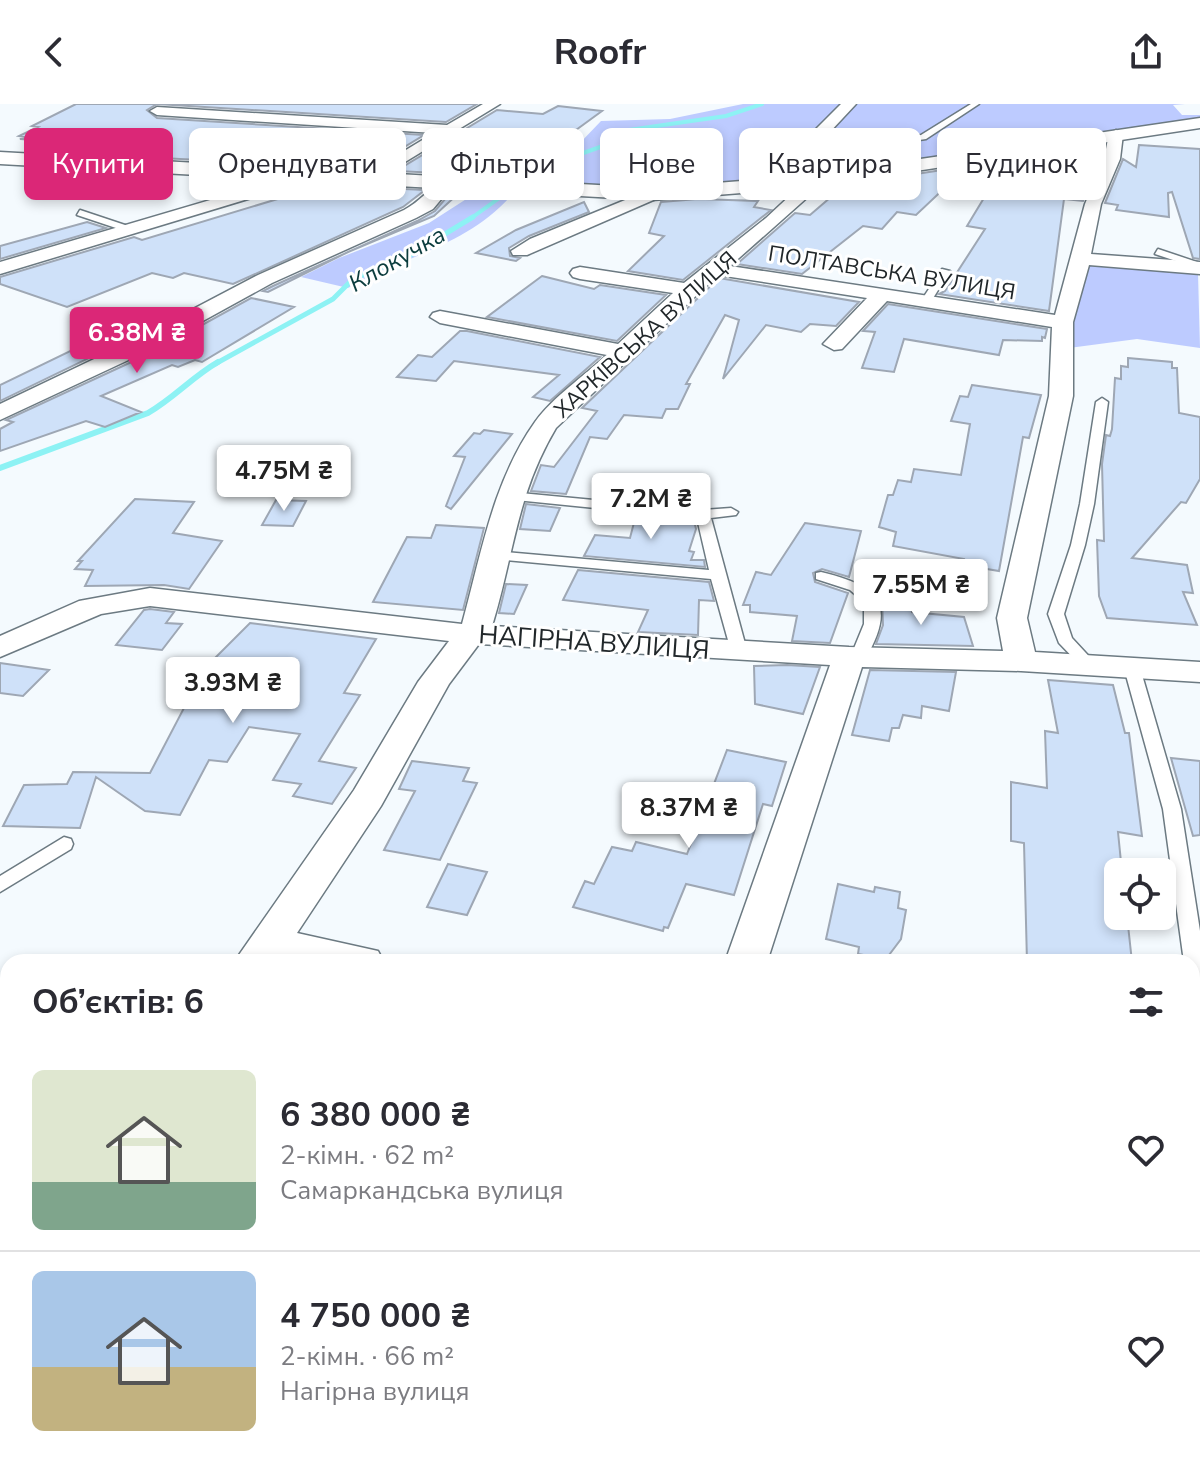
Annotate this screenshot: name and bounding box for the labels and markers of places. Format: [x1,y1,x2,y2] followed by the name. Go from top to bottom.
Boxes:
[63,307,211,375] pin: 6.38M ₴
[210,445,358,513] pin: 4.75M ₴
[586,473,716,541] pin: 7.2M ₴
[847,559,995,627] pin: 7.55M ₴
[159,657,307,725] pin: 3.93M ₴
[615,782,763,850] pin: 8.37M ₴

